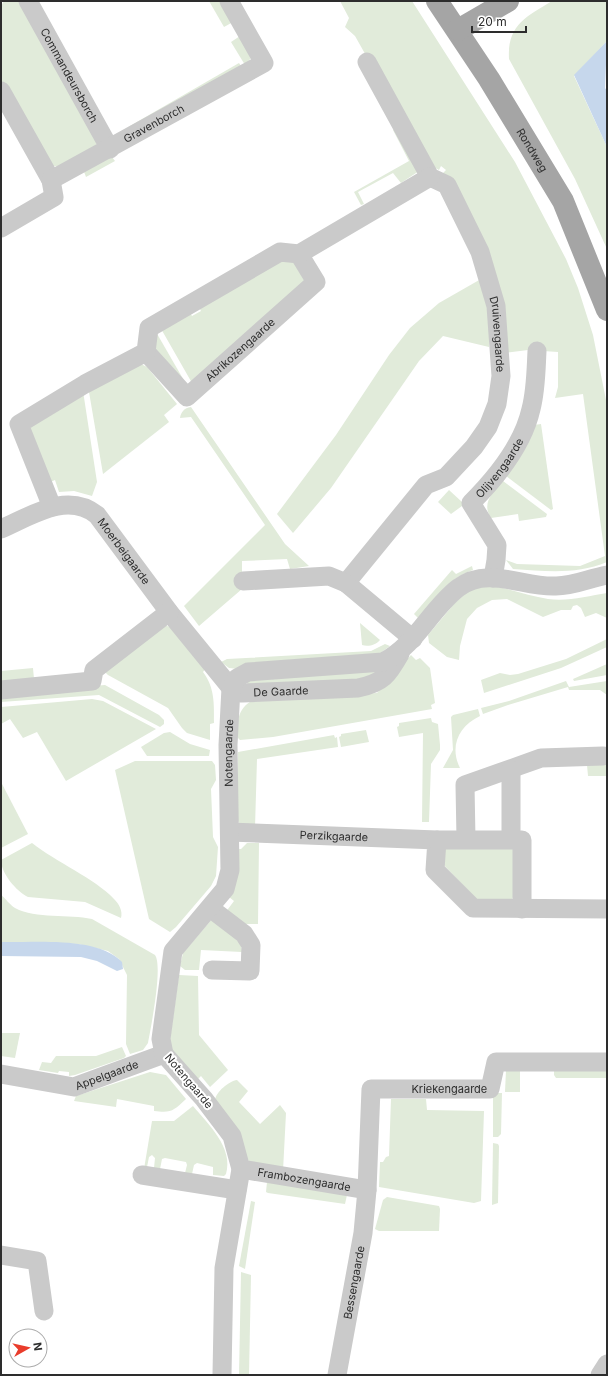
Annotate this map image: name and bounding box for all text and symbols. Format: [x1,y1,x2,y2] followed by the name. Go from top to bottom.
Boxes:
[472,8,526,34] scale bar
[478,14,507,29] text: 20 m
[37,25,101,125] street label: Commandeursborch
[121,101,187,146] street label: Gravenborch
[514,126,551,175] street label: Rondweg
[486,294,508,373] street label: Druivengaarde
[202,315,278,384] street label: Abrikozengaarde
[472,436,526,501] street label: Olijvengaarde
[95,515,153,587] street label: Moerbeigaarde
[253,683,309,699] street label: De Gaarde
[221,719,236,787] street label: Notengaarde
[299,828,368,844] street label: Perzikgaarde
[162,1051,216,1111] street label: Notengaarde
[73,1057,140,1093] street label: Appelgaarde
[411,1082,487,1096] street label: Kriekengaarde
[256,1165,352,1194] street label: Frambozengaarde
[340,1245,368,1320] street label: Bessengaarde
[8,1328,48,1368] north arrow
[30,1341,45,1352] text: N

